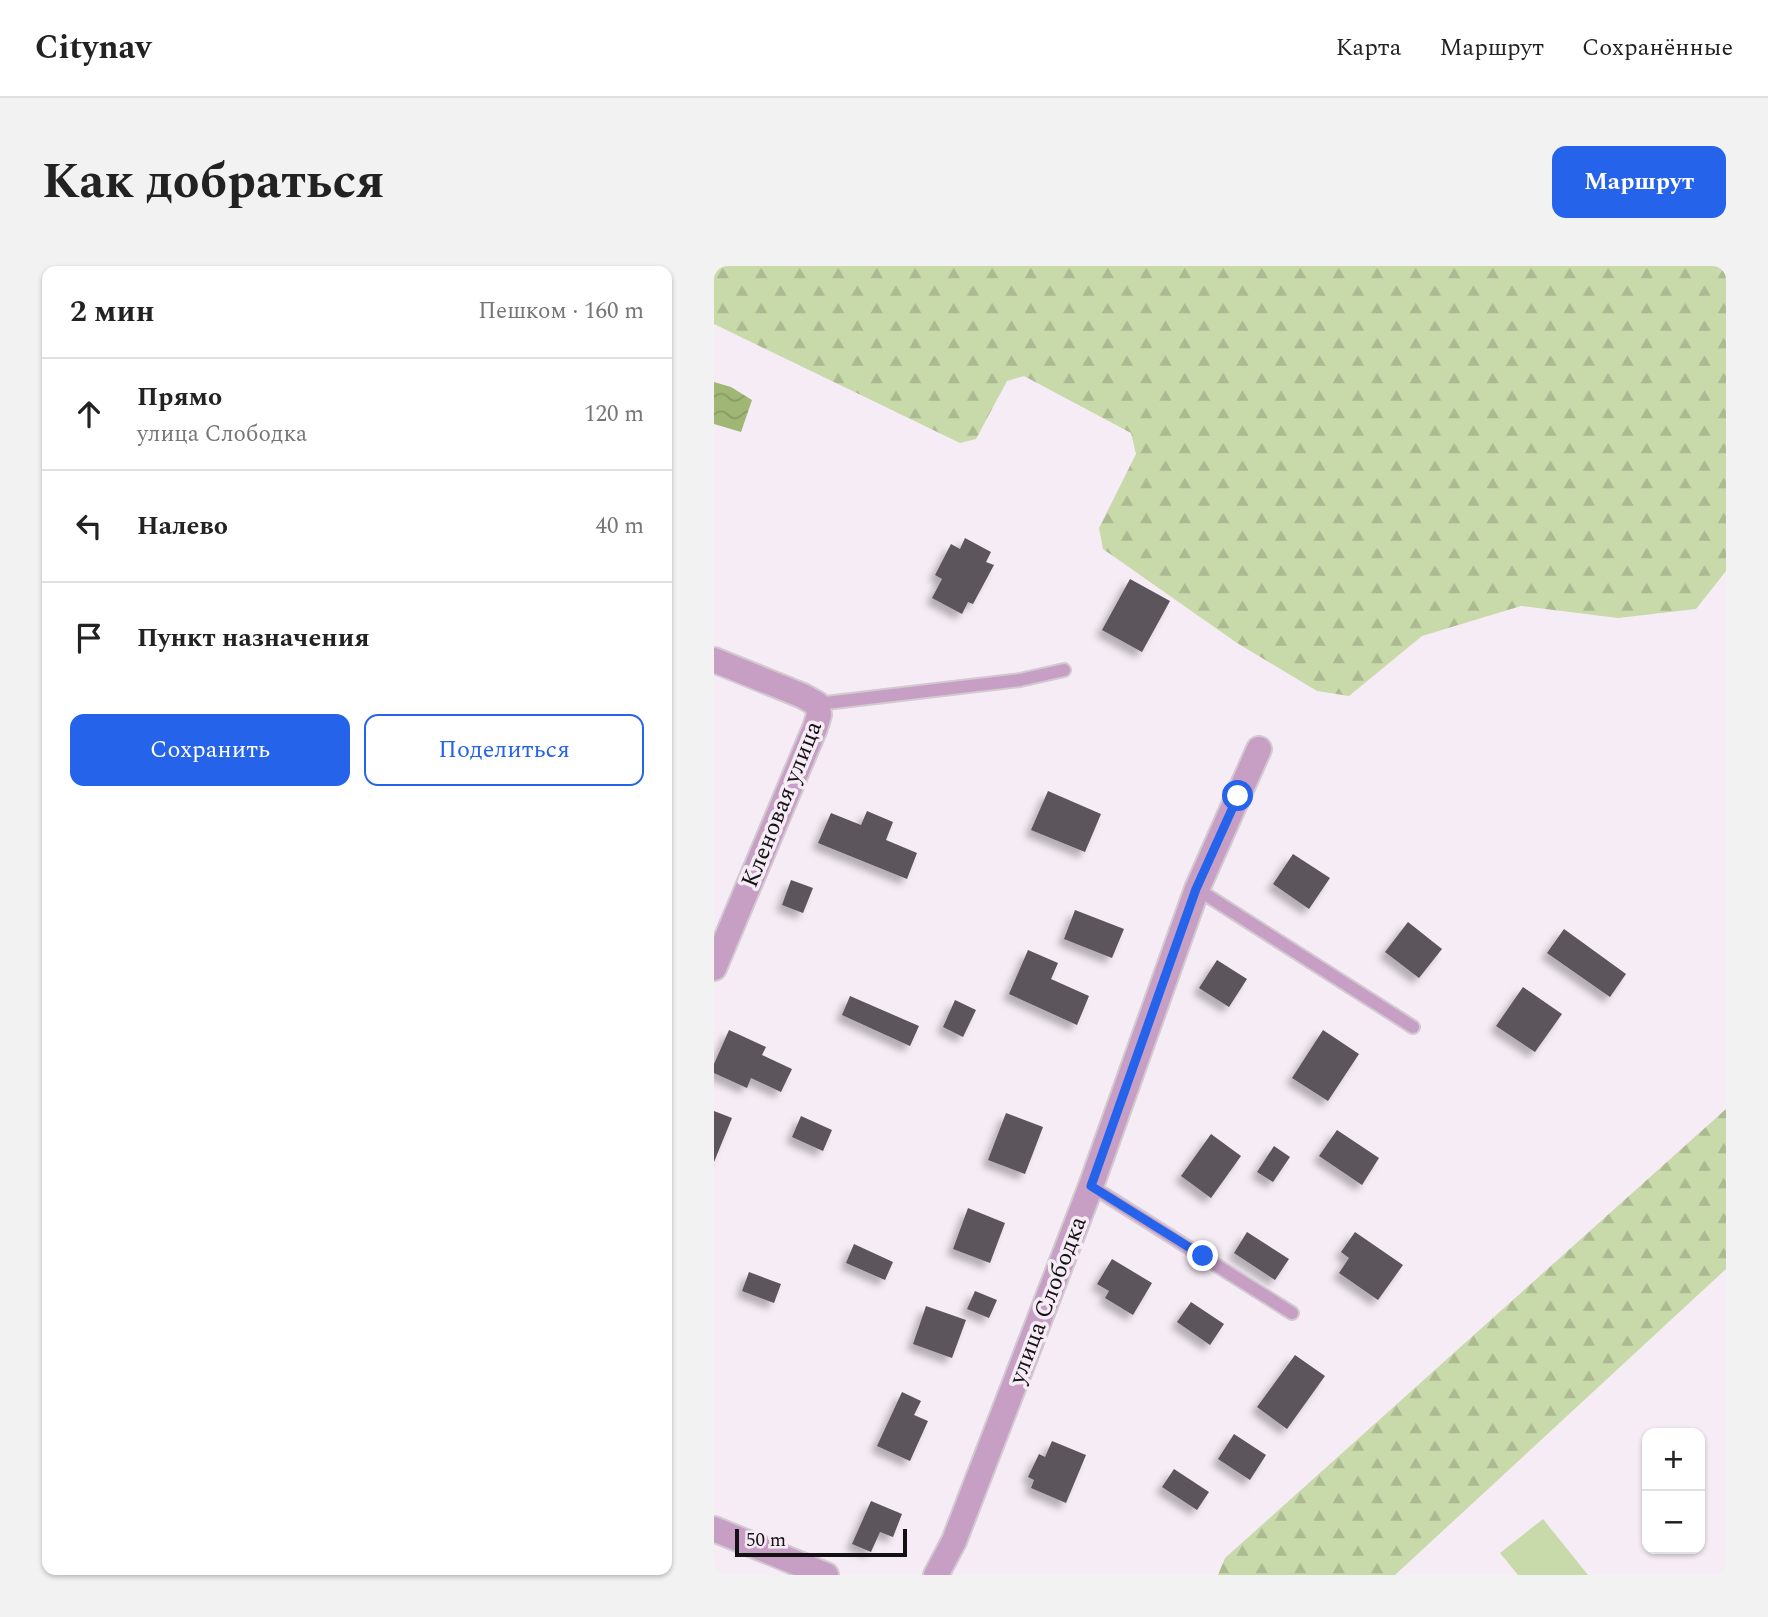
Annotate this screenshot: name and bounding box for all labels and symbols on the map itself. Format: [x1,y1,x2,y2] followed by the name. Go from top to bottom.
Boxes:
[732,715,832,893] street label: Кленовая улица
[1222,780,1253,811] route start
[999,1211,1097,1391] street label: улица Слободка
[1187,1240,1218,1271] route end
[735,1526,906,1558] scale bar

